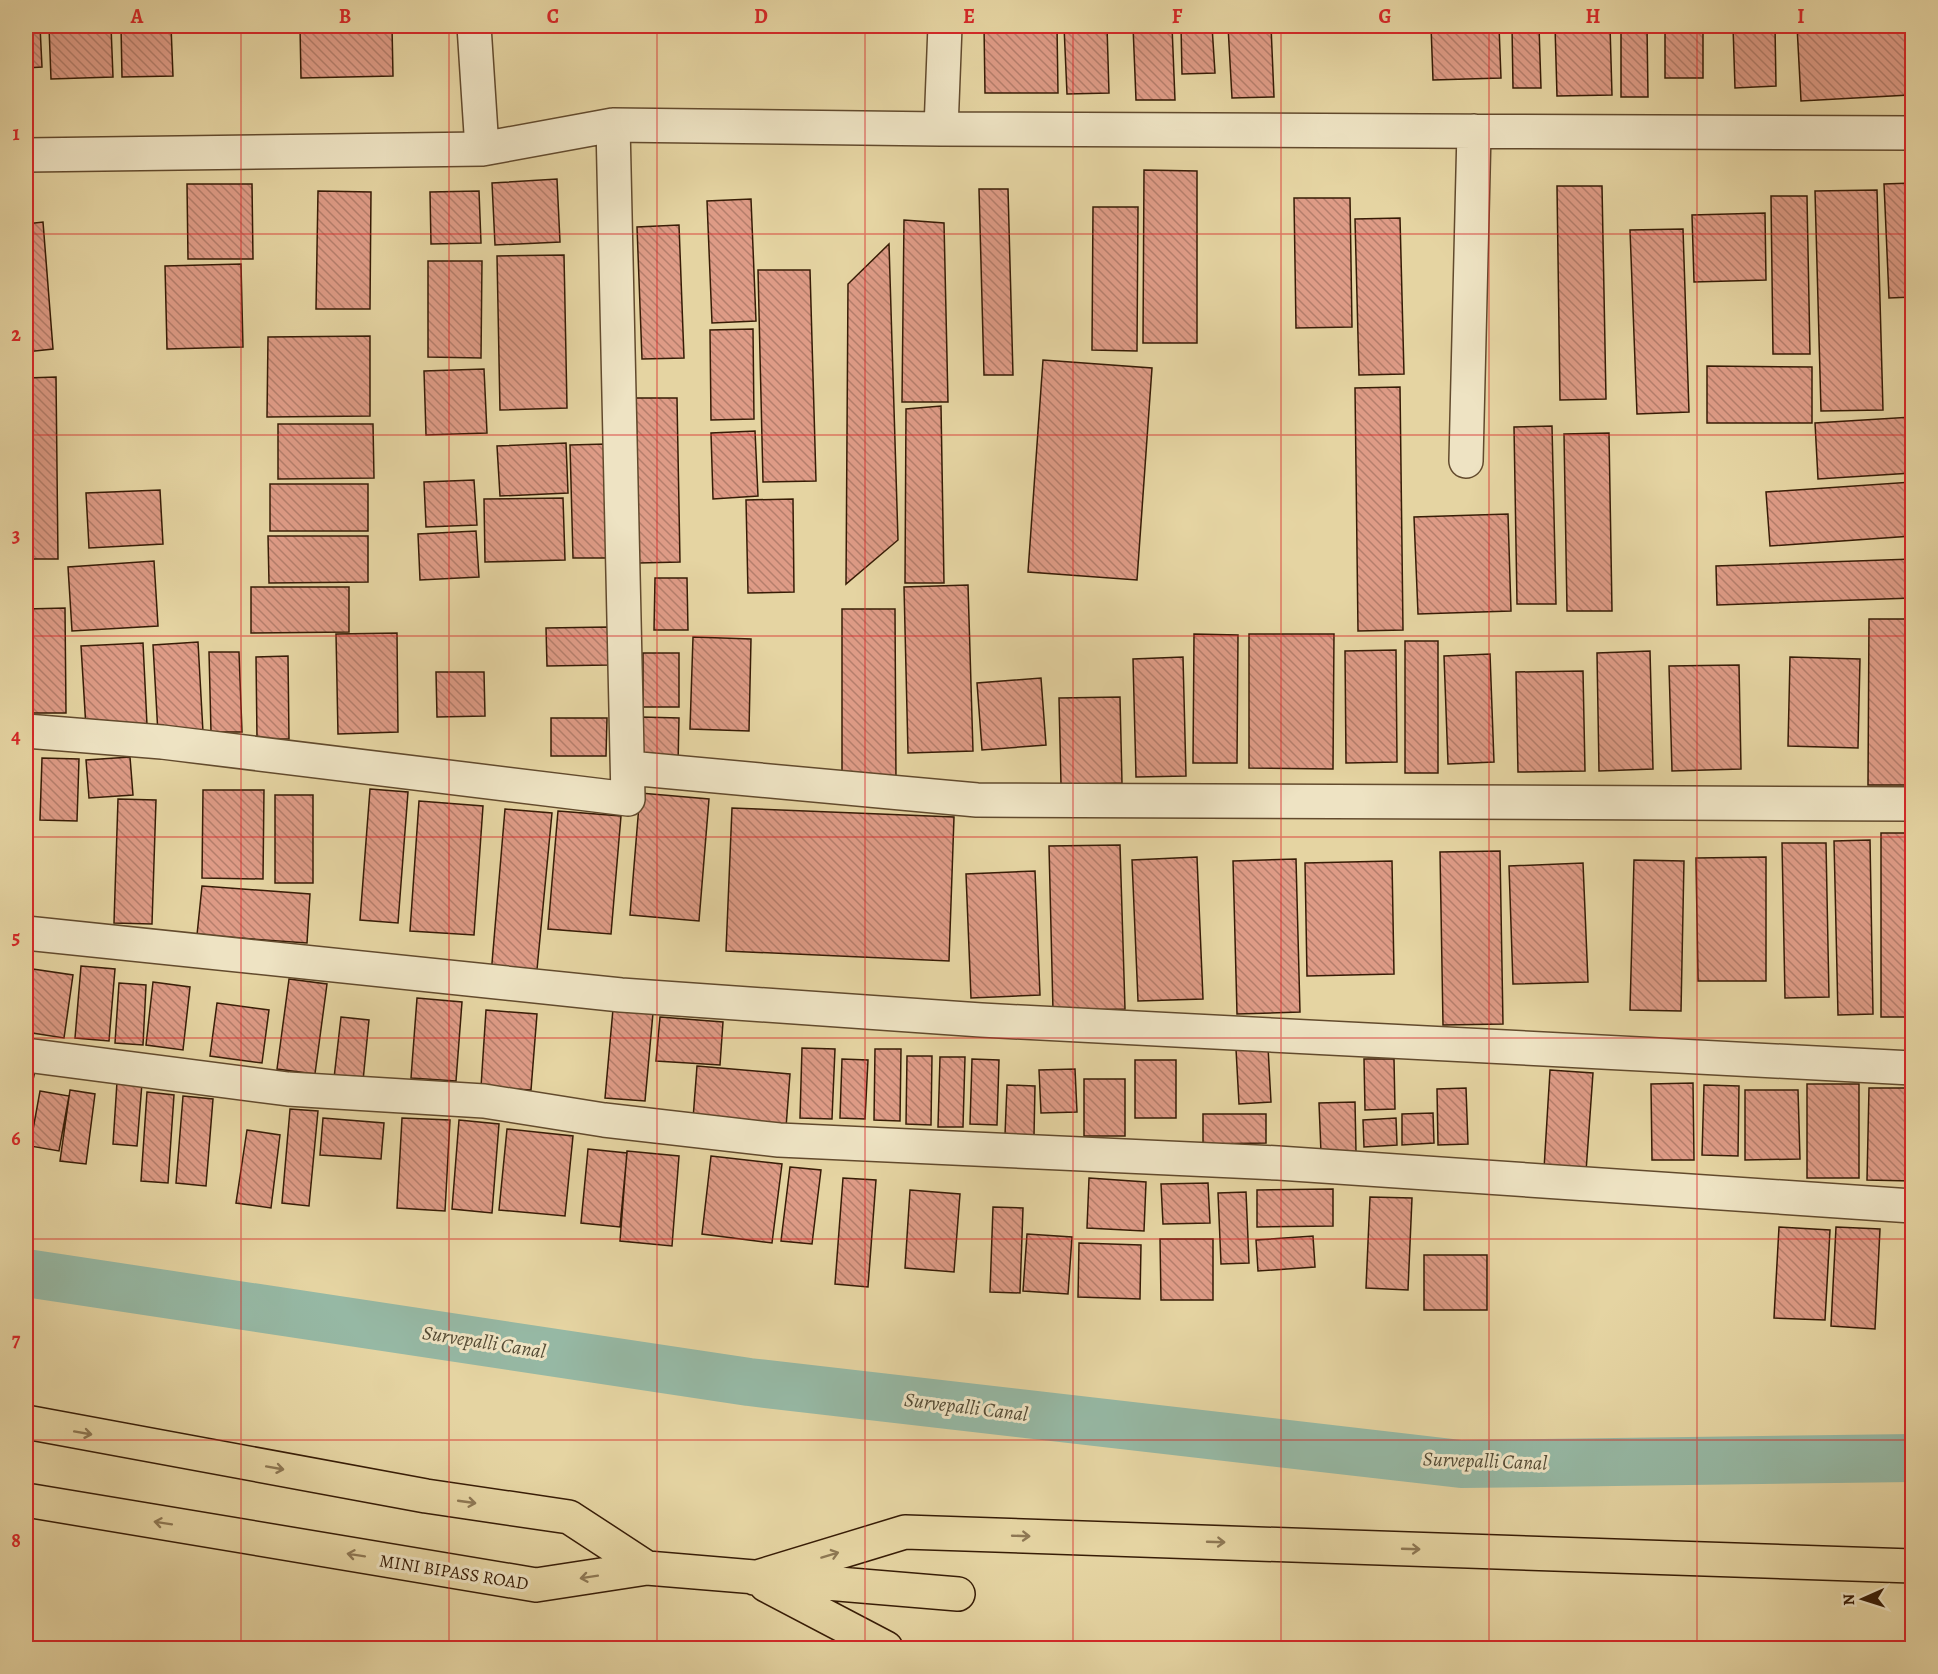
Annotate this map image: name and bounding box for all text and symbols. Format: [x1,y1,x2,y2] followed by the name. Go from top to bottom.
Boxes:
[130,3,144,30] text: A
[339,3,351,30] text: B
[547,3,559,30] text: C
[754,3,768,30] text: D
[963,3,975,30] text: E
[1172,3,1183,30] text: F
[1378,3,1392,30] text: G
[1586,3,1601,30] text: H
[1797,3,1805,30] text: I
[12,120,20,147] text: 1
[11,321,21,348] text: 2
[12,522,20,549] text: 3
[11,723,21,750] text: 4
[12,924,20,951] text: 5
[11,1125,21,1152] text: 6
[420,1319,548,1365] water label: Survepalli Canal
[12,1326,21,1353] text: 7
[903,1386,1029,1428] water label: Survepalli Canal
[73,1428,92,1439] one-way arrow
[1422,1445,1548,1477] water label: Survepalli Canal
[265,1463,284,1474] one-way arrow
[457,1496,476,1507] one-way arrow
[154,1518,174,1529] one-way arrow
[11,1527,21,1554] text: 8
[1011,1530,1031,1541] one-way arrow
[1206,1537,1226,1548] one-way arrow
[1401,1543,1421,1555] one-way arrow
[378,1548,530,1596] street label: MINI BIPASS ROAD
[820,1549,839,1560] one-way arrow
[346,1550,366,1561] one-way arrow
[1833,1569,1893,1629] north arrow
[580,1572,600,1583] one-way arrow
[1838,1593,1860,1606] text: N

